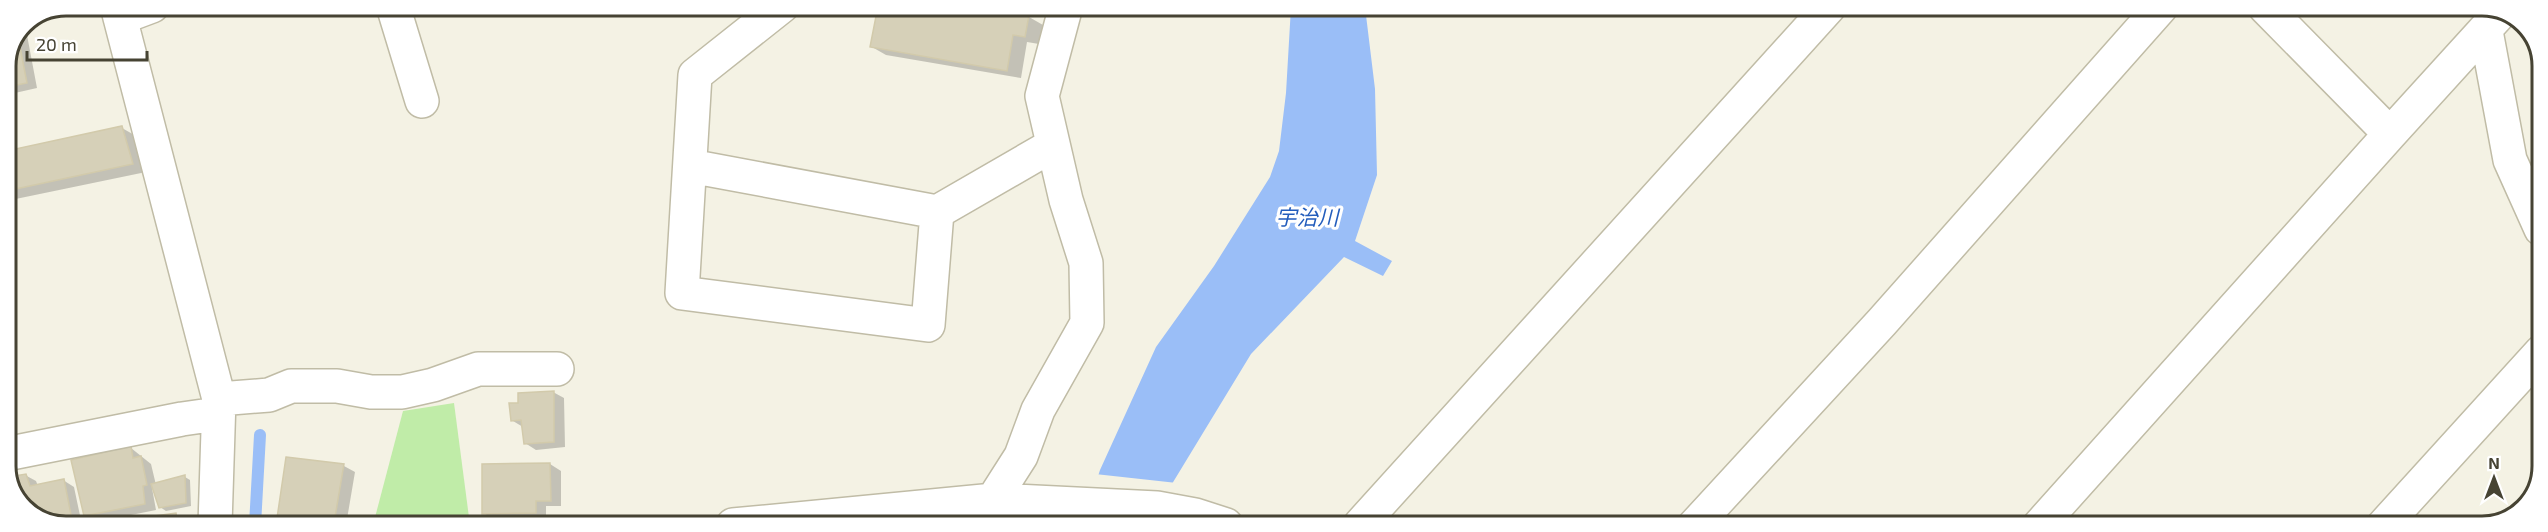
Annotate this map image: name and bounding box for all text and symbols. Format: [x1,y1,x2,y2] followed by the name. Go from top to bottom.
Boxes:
[27,24,147,62] scale bar
[36,33,77,55] text: 20 m
[1276,204,1340,229] water label: 宇治川
[2464,448,2524,508] north arrow
[2488,453,2500,472] text: N

